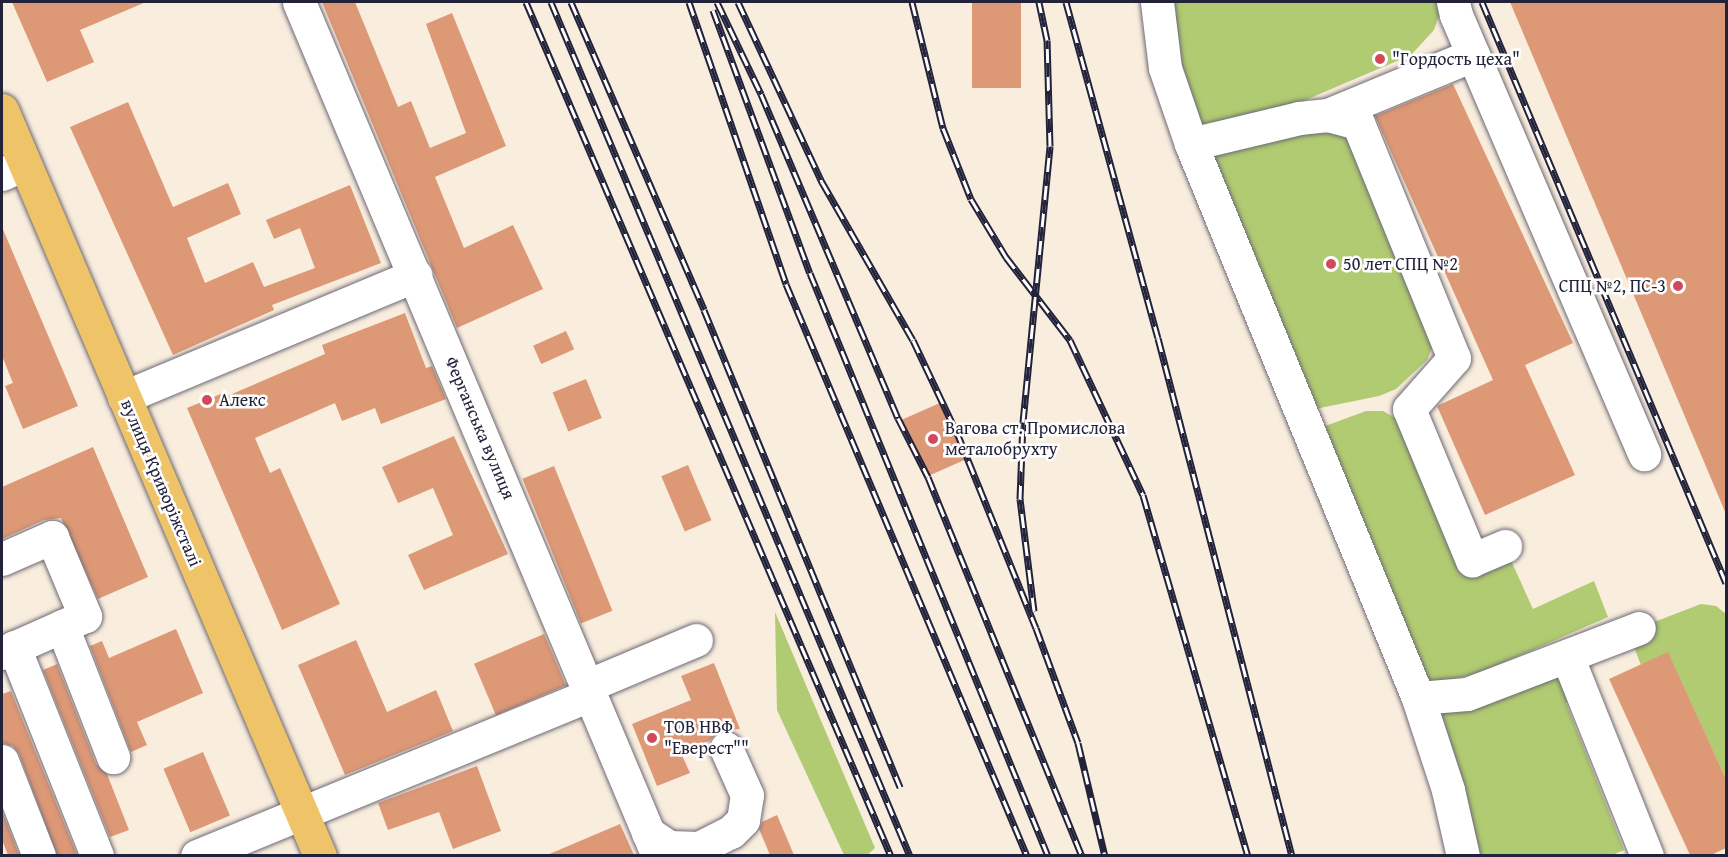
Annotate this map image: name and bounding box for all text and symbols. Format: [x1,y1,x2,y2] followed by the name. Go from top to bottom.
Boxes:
[1392,48,1520,70] place label: "Гордость цеха"
[1373,52,1387,66] marker: "Гордость цеха"
[1343,253,1458,275] place label: 50 лет СПЦ №2
[1324,257,1338,271] marker: 50 лет СПЦ №2
[1559,275,1666,297] place label: СПЦ №2, ПС-3
[1671,279,1685,293] marker: СПЦ №2, ПС-3
[440,353,520,503] street label: Ферганська вулиця
[219,389,266,411] place label: Алекс
[200,393,214,407] marker: Алекс
[116,396,206,570] street label: вулиця Криворіжсталі
[945,418,1125,460] place label: Вагова ст. Промислова металобрухту
[926,432,940,446] marker: Вагова ст. Промислова металобрухту
[664,717,749,760] place label: ТОВ НВФ "Еверест""
[645,731,659,745] marker: ТОВ НВФ "Еверест""

